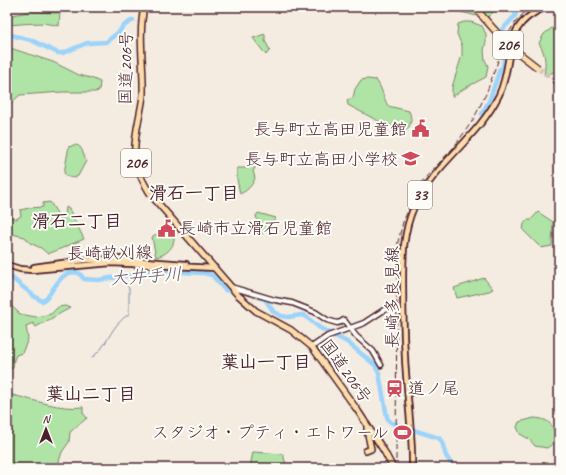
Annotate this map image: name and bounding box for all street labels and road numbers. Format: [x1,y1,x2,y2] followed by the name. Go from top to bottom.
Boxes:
[115,31,137,105] street label: 国道206号
[493,31,523,59] road number: 206
[121,149,151,177] road number: 206
[408,181,432,209] road number: 33
[67,242,153,264] street label: 長崎畝刈線
[382,246,403,348] street label: 長崎多良見線
[316,335,376,407] street label: 国道206号

